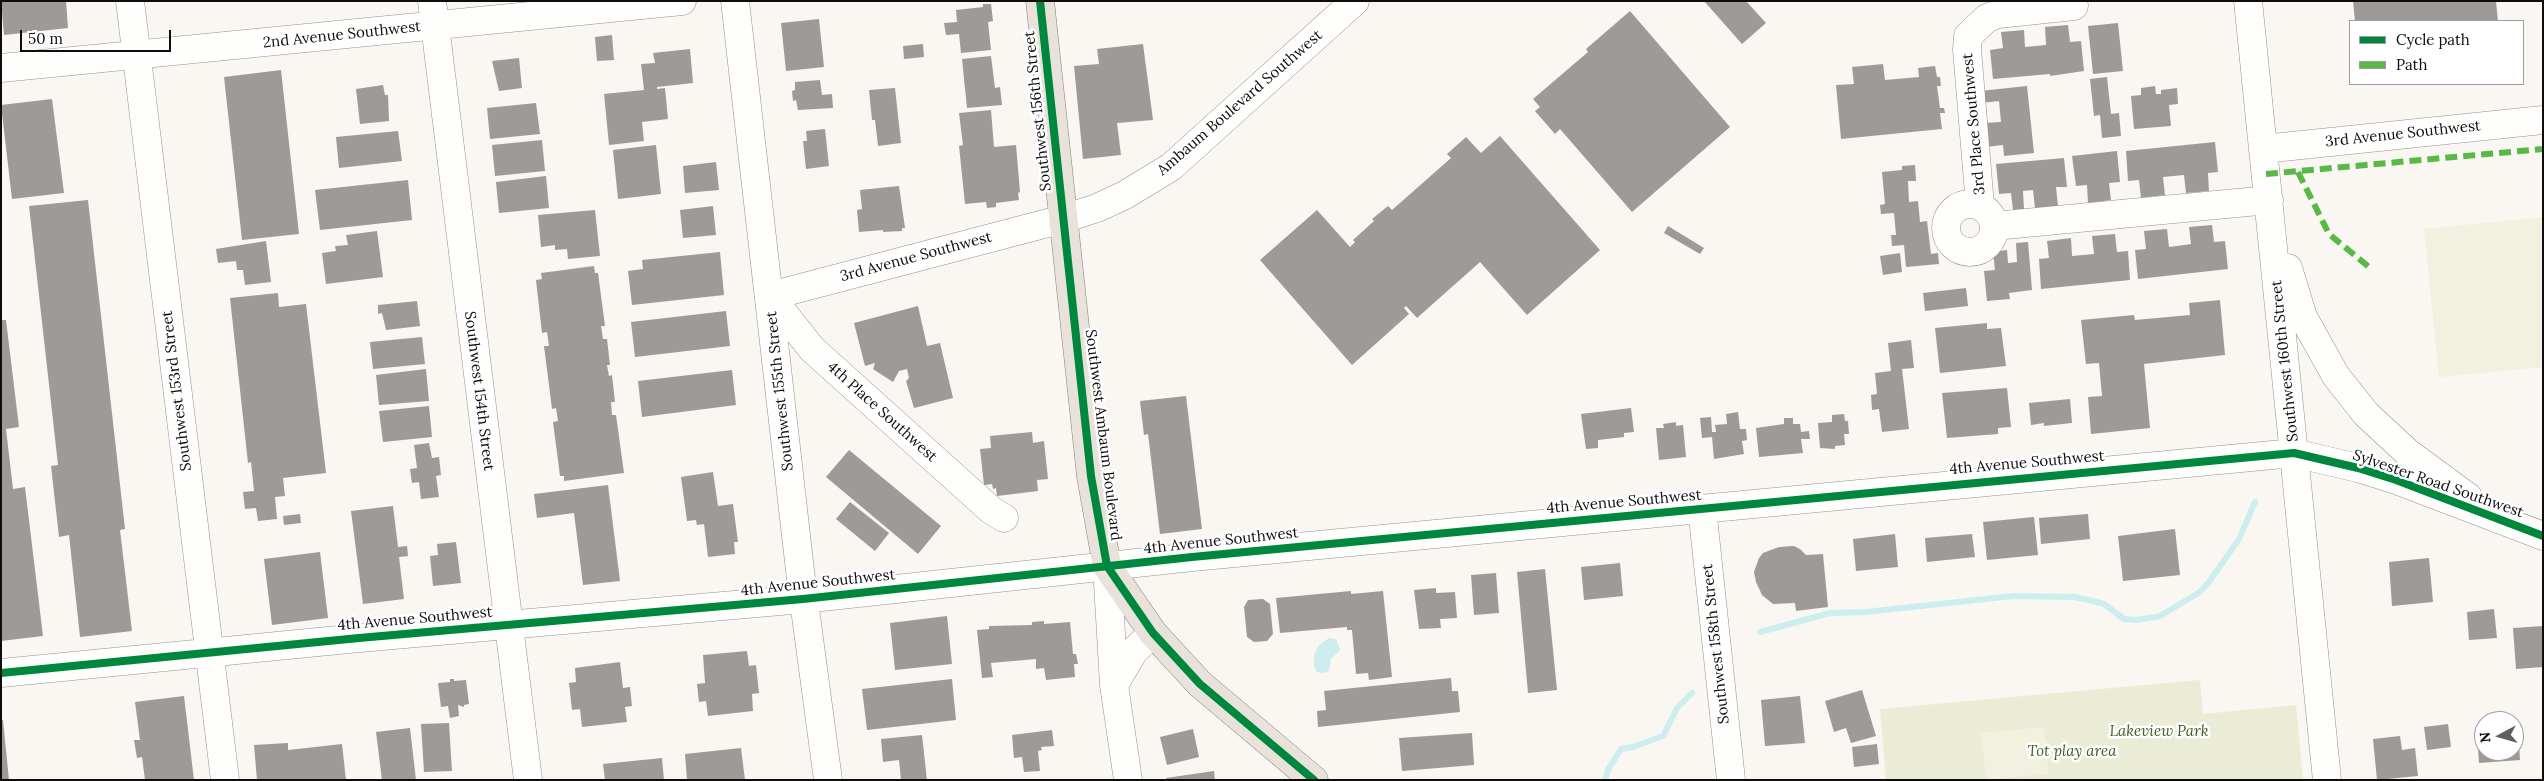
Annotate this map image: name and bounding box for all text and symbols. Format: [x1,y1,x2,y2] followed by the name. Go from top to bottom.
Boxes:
[262,18,422,52] street label: 2nd Avenue Southwest
[22,20,174,52] scale bar
[2349,20,2524,85] legend
[1154,26,1326,180] street label: Ambaum Boulevard Southwest
[28,29,63,48] text: 50 m
[1021,30,1055,192] street label: Southwest 156th Street
[2396,30,2470,49] text: Cycle path
[1959,52,1989,196] street label: 3rd Place Southwest
[2396,55,2427,74] text: Path
[2324,117,2482,151] street label: 3rd Avenue Southwest
[838,228,994,286] street label: 3rd Avenue Southwest
[2268,279,2302,443] street label: Southwest 160th Street
[158,310,196,472] street label: Southwest 153rd Street
[460,310,498,472] street label: Southwest 154th Street
[763,310,797,472] street label: Southwest 155th Street
[1081,328,1125,542] street label: Southwest Ambaum Boulevard
[823,358,941,466] street label: 4th Place Southwest
[2350,446,2526,522] street label: Sylvester Road Southwest
[1949,447,2105,479] street label: 4th Avenue Southwest
[1546,486,1702,518] street label: 4th Avenue Southwest
[1143,524,1299,558] street label: 4th Avenue Southwest
[1699,563,1733,725] street label: Southwest 158th Street
[740,566,896,600] street label: 4th Avenue Southwest
[337,603,493,635] street label: 4th Avenue Southwest
[2474,711,2524,761] north arrow
[2109,723,2209,741] park label: Lakeview Park
[2476,731,2495,744] text: N
[2028,743,2116,761] park label: Tot play area

